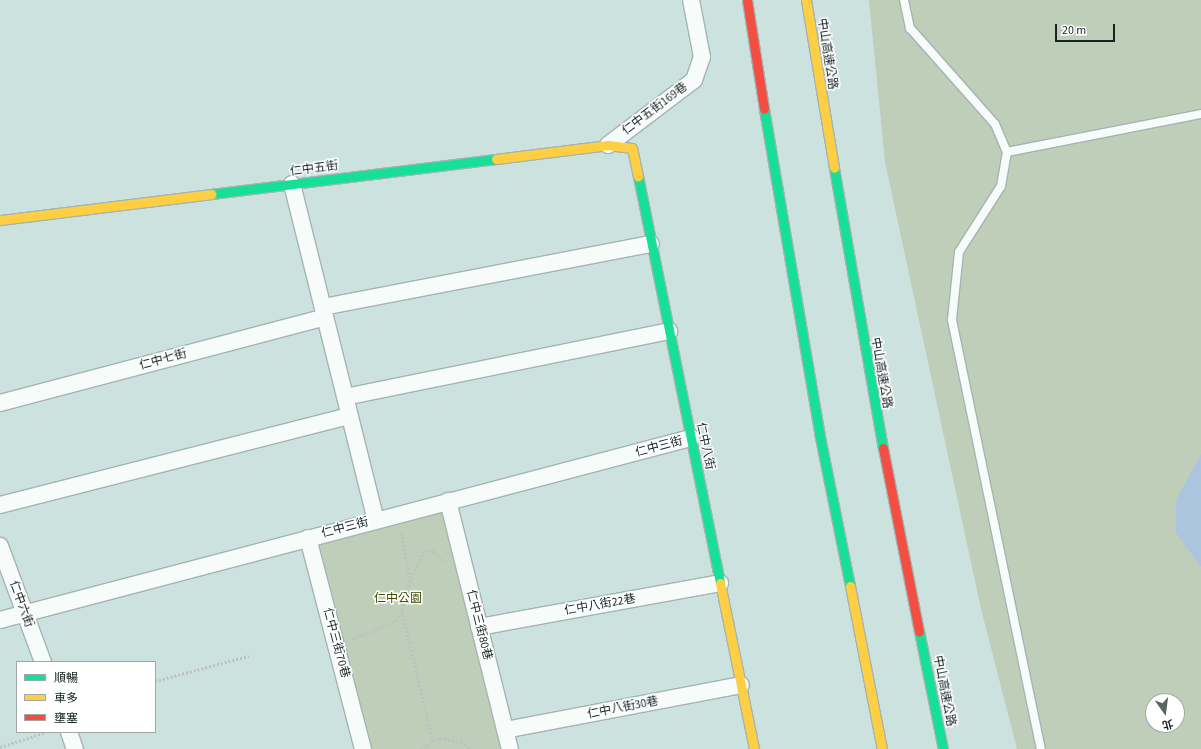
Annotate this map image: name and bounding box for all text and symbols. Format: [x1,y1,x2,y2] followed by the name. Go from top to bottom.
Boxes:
[1057,16,1117,42] scale bar
[814,17,840,91] street label: 中山高速公路
[1062,22,1086,39] text: 20 m
[620,80,690,138] street label: 仁中五街169巷
[289,159,339,179] street label: 仁中五街
[868,336,894,410] street label: 中山高速公路
[138,347,188,373] street label: 仁中七街
[693,421,717,471] street label: 仁中八街
[634,434,684,460] street label: 仁中三街
[320,515,370,541] street label: 仁中三街
[6,579,36,629] street label: 仁中六街
[463,588,495,662] street label: 仁中三街80巷
[374,592,422,606] park label: 仁中公園
[563,592,637,618] street label: 仁中八街22巷
[320,606,352,680] street label: 仁中三街70巷
[930,654,958,728] street label: 中山高速公路
[16,661,156,733] legend
[54,670,78,687] text: 順暢
[54,690,78,707] text: 車多
[1145,693,1185,733] north arrow
[586,694,660,722] street label: 仁中八街30巷
[54,710,78,727] text: 壅塞
[1161,716,1175,733] text: 北

